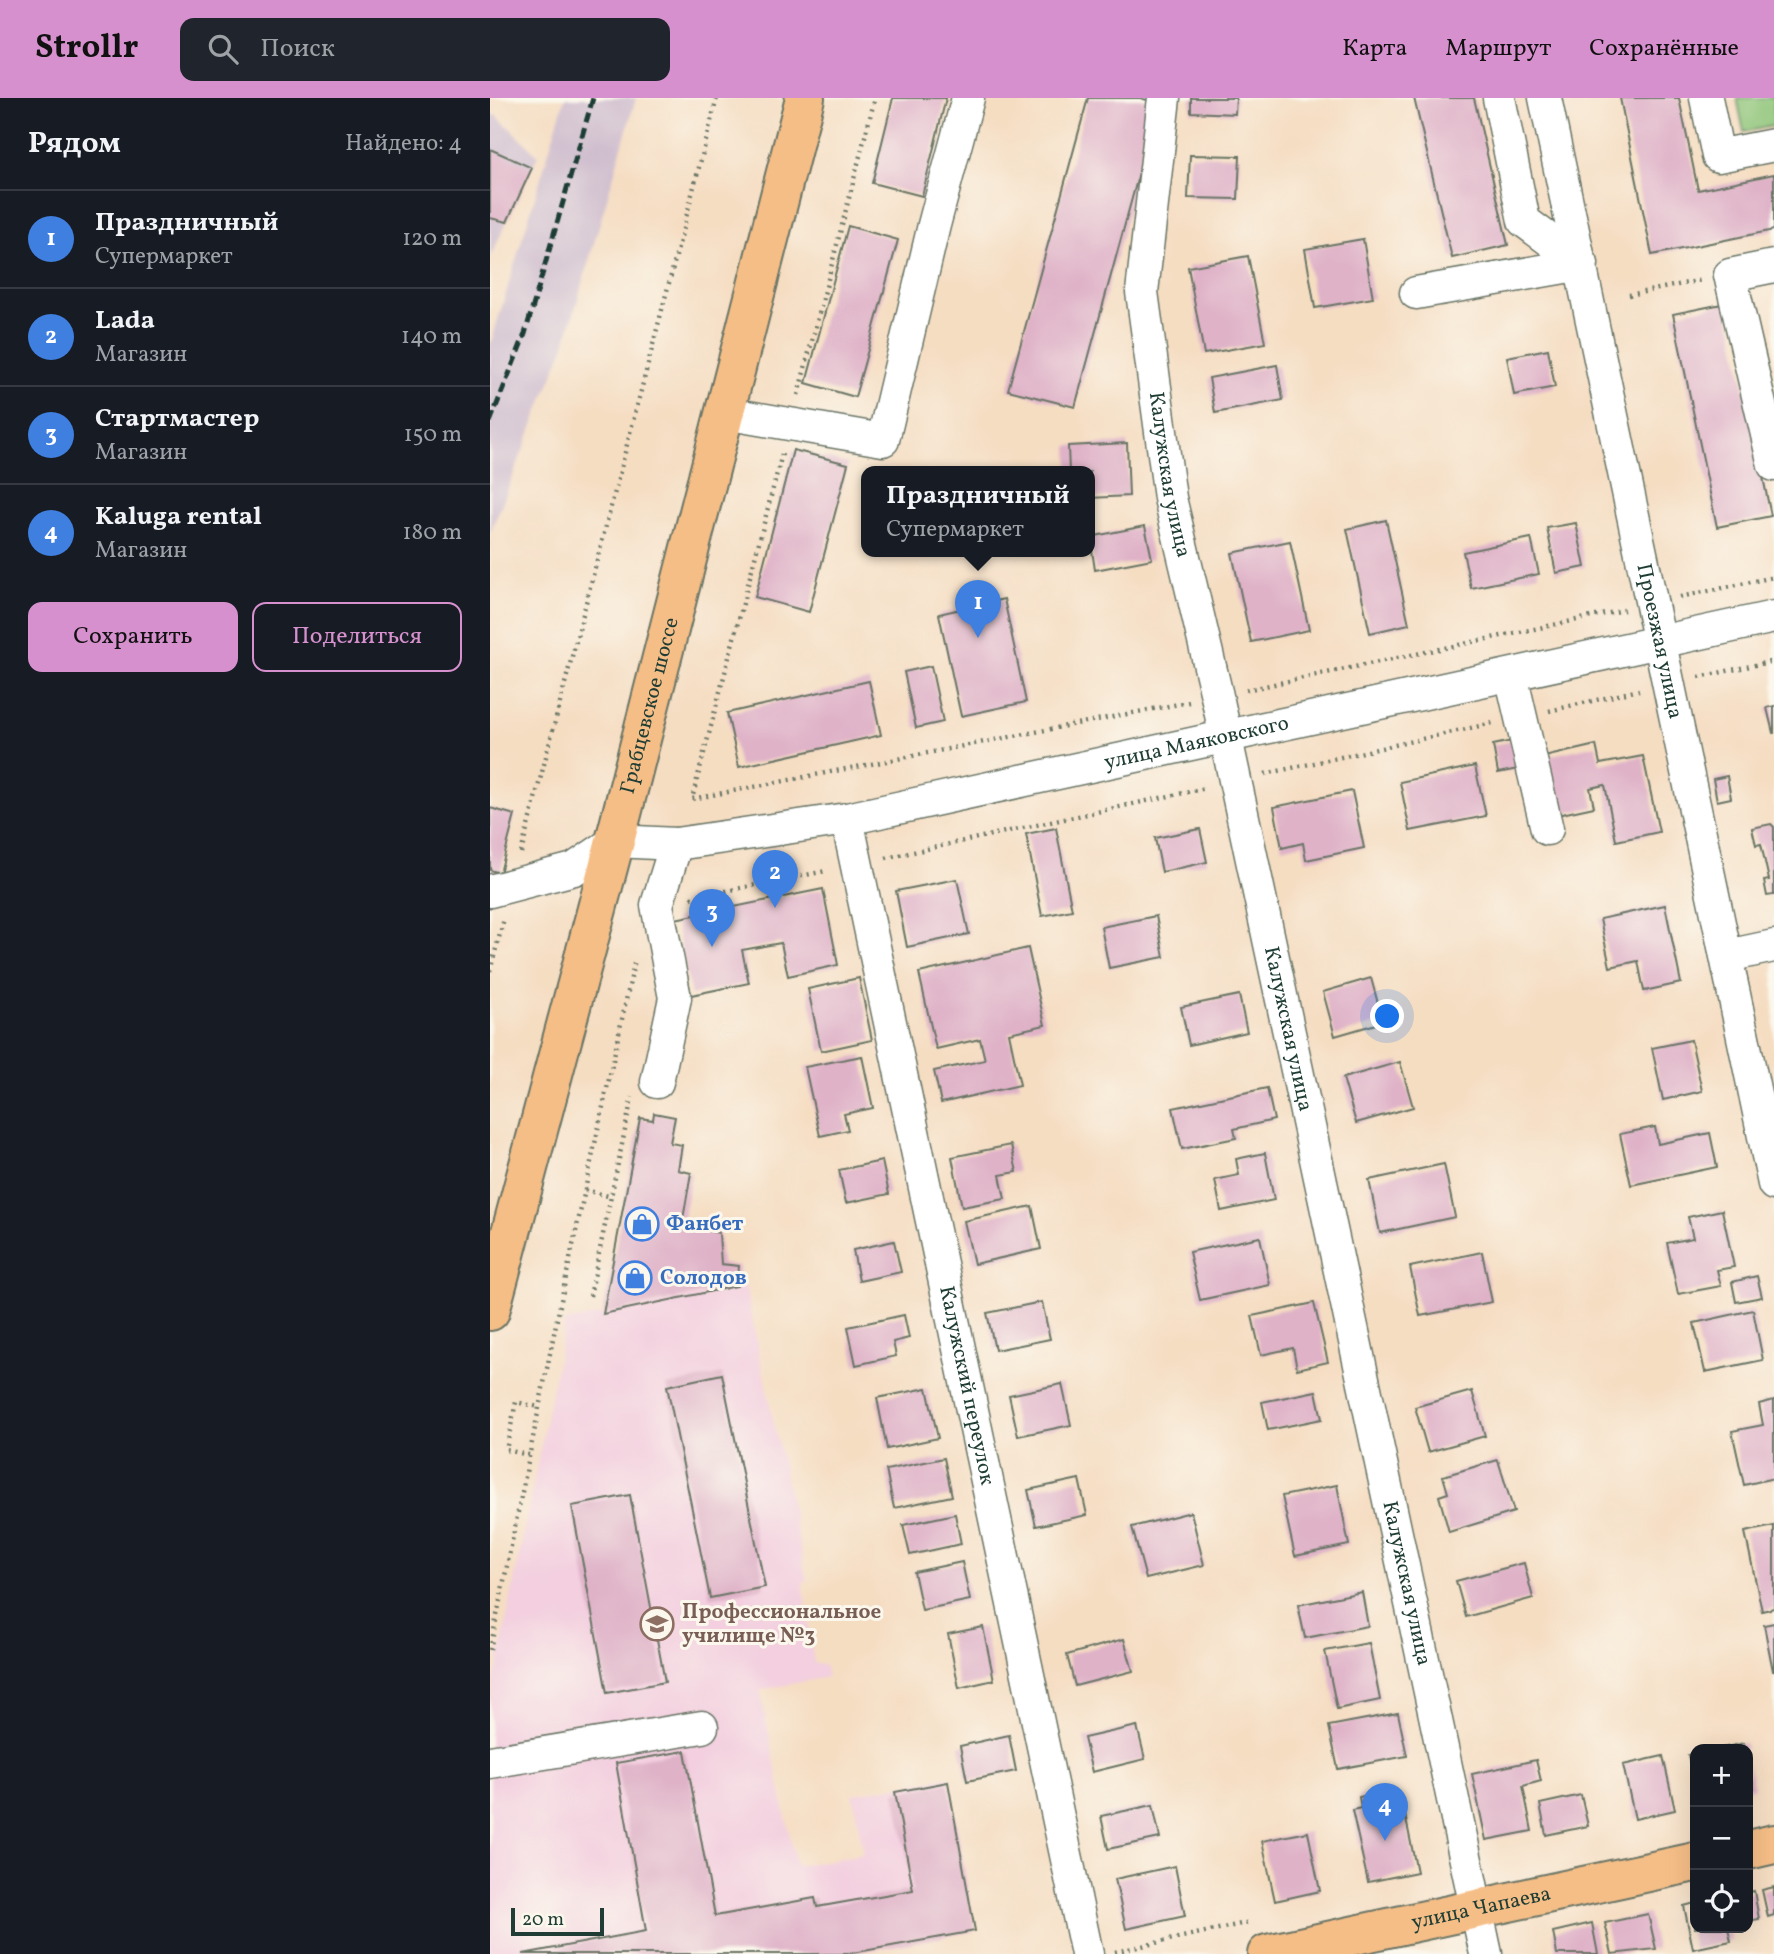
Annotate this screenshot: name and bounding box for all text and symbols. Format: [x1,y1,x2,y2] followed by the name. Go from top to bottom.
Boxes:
[180,18,670,81] search box
[35,26,138,72] text: Strollr
[204,30,242,68] icon: search
[260,31,335,67] text: Поиск
[1342,32,1407,66] text: Карта
[1445,32,1551,66] text: Маршрут
[1589,32,1739,66] text: Сохранённые
[28,123,121,165] text: Рядом
[345,128,462,160] text: Найдено: 4
[95,205,278,241] text: Праздничный
[46,223,56,255] text: 1
[402,223,462,255] text: 120 m
[95,241,233,273] text: Супермаркет
[95,303,155,339] text: Lada
[45,321,57,353] text: 2
[401,321,462,353] text: 140 m
[95,339,187,371] text: Магазин
[1141,390,1198,560] street label: Калужская улица
[95,401,259,437] text: Стартмастер
[45,419,57,451] text: 3
[404,419,462,451] text: 150 m
[95,437,187,469] text: Магазин
[861,466,1095,557] popup
[886,478,1070,514] text: Праздничный
[95,499,262,535] text: Kaluga rental
[886,514,1024,546] text: Супермаркет
[44,517,58,549] text: 4
[403,517,462,549] text: 180 m
[95,535,187,567] text: Магазин
[1629,561,1690,721] street label: Проезжая улица
[955,580,1001,638] pin: 1
[28,602,238,672] button: Сохранить
[252,602,462,672] button: Поделиться
[613,614,686,797] street label: Грабцевское шоссе
[1101,709,1291,777] street label: улица Маяковского
[752,850,798,908] pin: 2
[689,889,735,947] pin: 3
[1256,944,1320,1114] street label: Калужская улица
[1370,999,1404,1033] your location
[623,1205,661,1243] shop icon: Фанбет
[666,1210,744,1239] place label: Фанбет
[616,1259,654,1297] shop icon: Солодов
[660,1264,747,1293] place label: Солодов
[932,1283,1002,1488] street label: Калужский переулок
[1375,1498,1438,1668] street label: Калужская улица
[682,1598,881,1651] place label: Профессиональное училище №3
[638,1605,676,1643] school or university icon: Профессиональное училище №3
[1690,1744,1753,1933] map controls
[1690,1744,1753,1807] button: +
[1362,1783,1408,1841] pin: 4
[1690,1807,1753,1870] button: −
[1690,1870,1753,1933] button: locate
[1409,1879,1553,1937] street label: улица Чапаева
[511,1905,604,1937] scale bar
[522,1907,564,1933] text: 20 m

